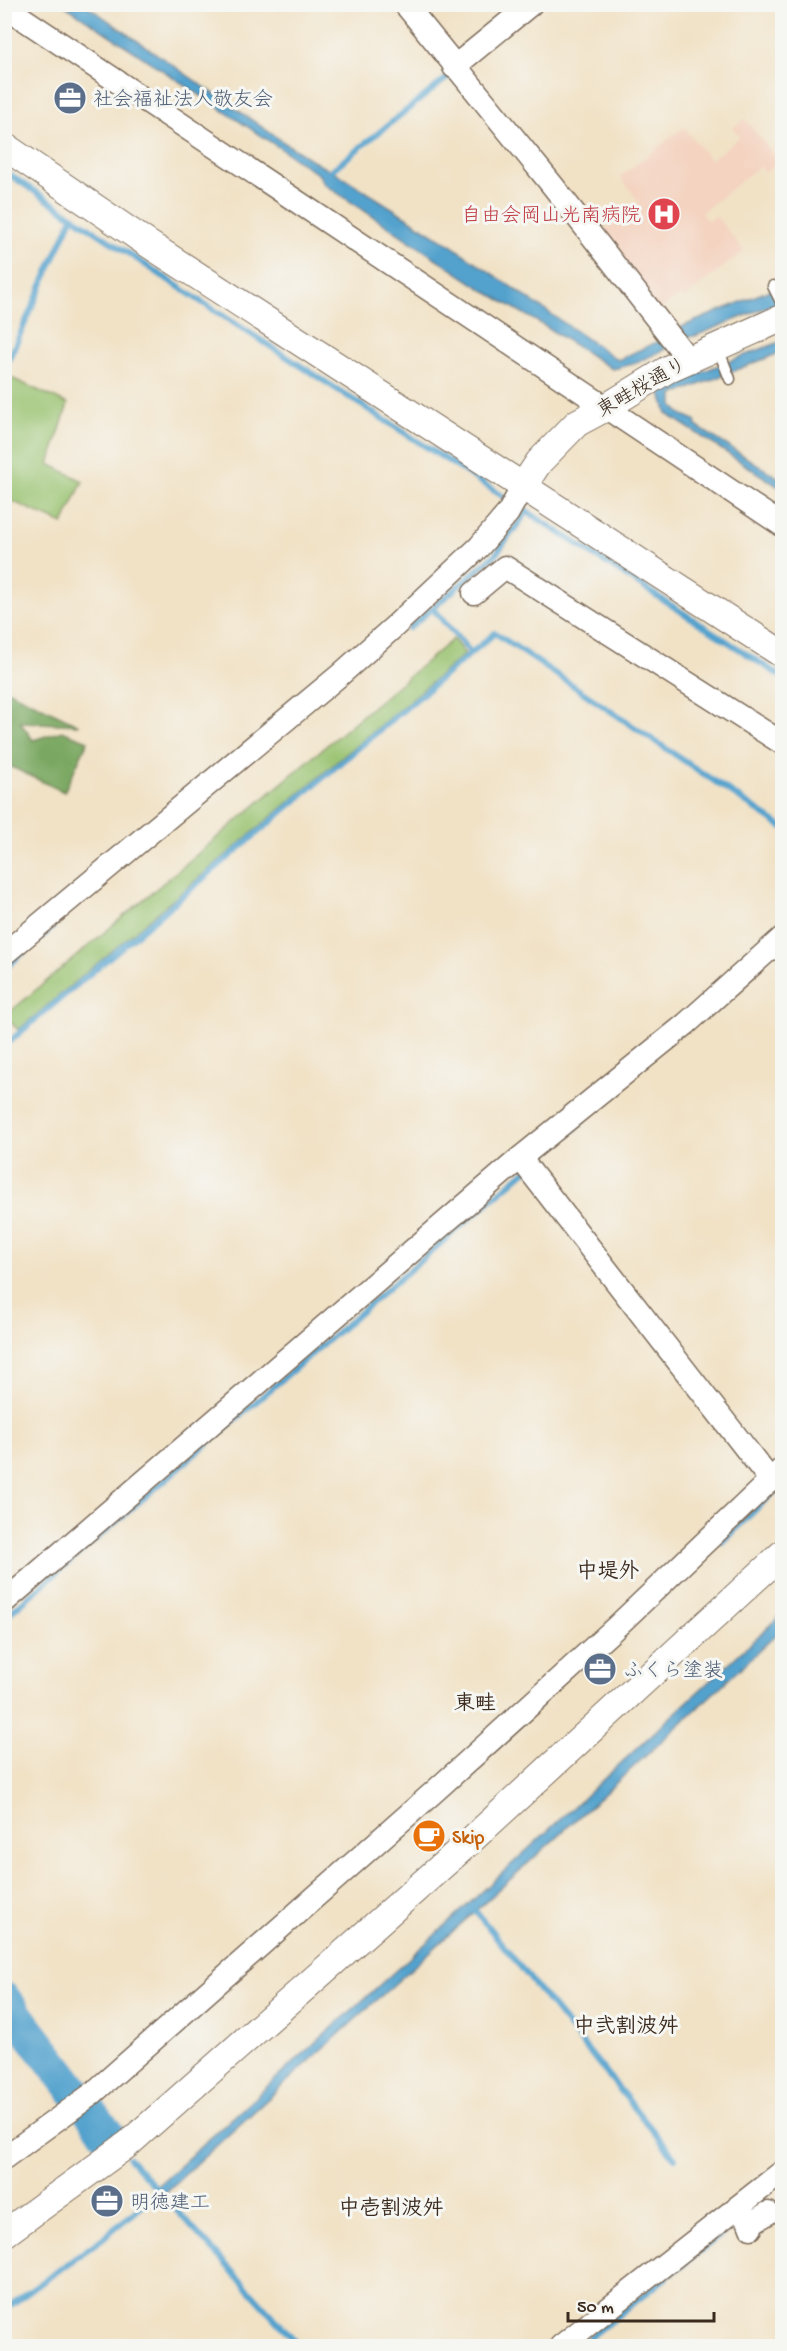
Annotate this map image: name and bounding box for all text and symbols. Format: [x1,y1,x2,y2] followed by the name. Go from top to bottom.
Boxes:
[52,80,88,116] office icon: 社会福祉法人敬友会
[93,88,273,113] place label: 社会福祉法人敬友会
[646,196,682,232] hospital icon: 自由会岡山光南病院
[461,204,641,229] place label: 自由会岡山光南病院
[593,352,692,424] street label: 東畦桜通り
[577,1559,640,1586] district label: 中堤外
[582,1651,618,1687] office icon: ふくら塗装
[623,1659,723,1684] place label: ふくら塗装
[454,1691,496,1718] district label: 東畦
[411,1818,447,1854] cafe icon: Skip
[452,1828,485,1851] place label: Skip
[574,2014,679,2041] district label: 中弐割波舛
[89,2183,125,2219] office icon: 明徳建工
[130,2192,210,2216] place label: 明徳建工
[339,2196,444,2223] district label: 中壱割波舛
[568,2285,714,2323] scale bar
[577,2298,614,2319] text: 50 m

